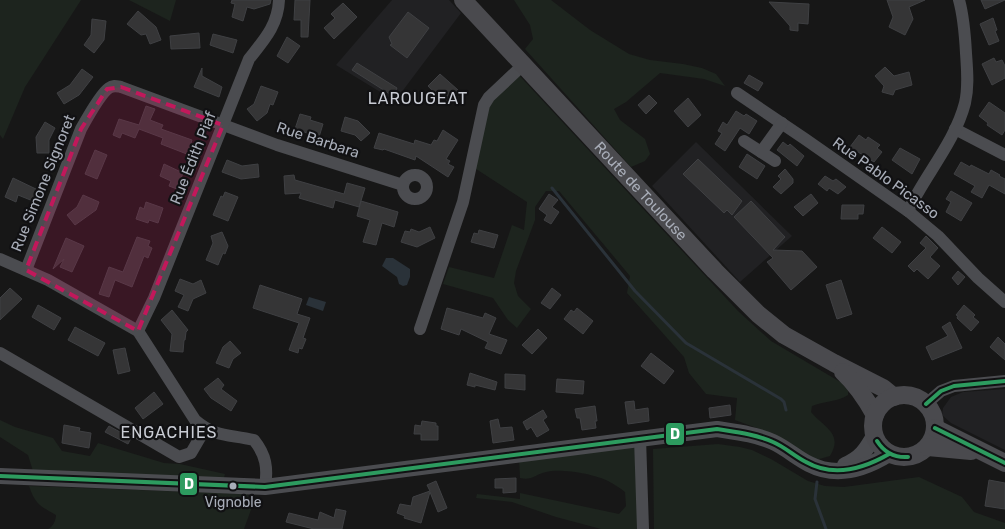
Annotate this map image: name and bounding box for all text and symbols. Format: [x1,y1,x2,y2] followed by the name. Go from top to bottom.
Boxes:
[368,89,468,108] district label: LAROUGEAT
[166,109,220,207] street label: Rue Édith Piaf
[7,112,79,254] street label: Rue Simone Signoret
[274,118,362,162] street label: Rue Barbara
[829,133,943,223] street label: Rue Pablo Picasso
[590,138,691,244] street label: Route de Toulouse
[665,422,685,446] line badge: D
[120,423,218,442] district label: ENGACHIES
[670,426,680,443] text: D
[179,472,198,496] line badge: D
[184,476,194,493] text: D
[228,481,238,491] marker: Vignoble
[205,494,262,511] place label: Vignoble

